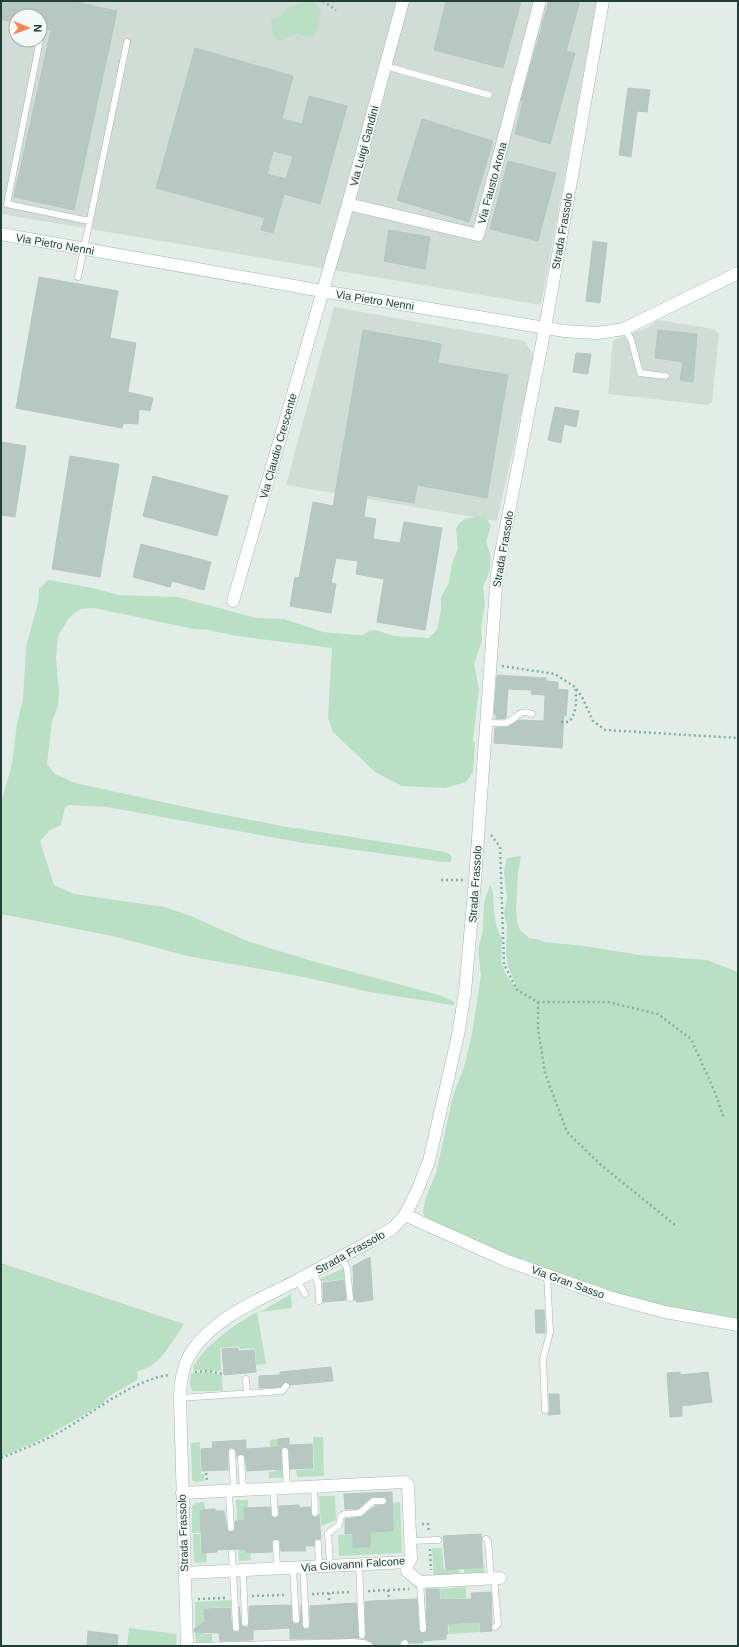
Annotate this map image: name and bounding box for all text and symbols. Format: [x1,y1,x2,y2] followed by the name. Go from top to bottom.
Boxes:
[8,8,48,48] north arrow
[32,24,44,32] text: N
[347,104,381,188] street label: Via Luigi Gandini
[475,140,509,225] street label: Via Fausto Arona
[549,192,575,270] street label: Strada Frassolo
[15,231,95,257] street label: Via Pietro Nenni
[335,288,415,312] street label: Via Pietro Nenni
[257,392,299,500] street label: Via Claudio Crescente
[490,510,516,588] street label: Strada Frassolo
[466,845,484,923] street label: Strada Frassolo
[313,1228,387,1276] street label: Strada Frassolo
[530,1263,606,1301] street label: Via Gran Sasso
[176,1494,190,1572] street label: Strada Frassolo
[301,1554,405,1574] street label: Via Giovanni Falcone

